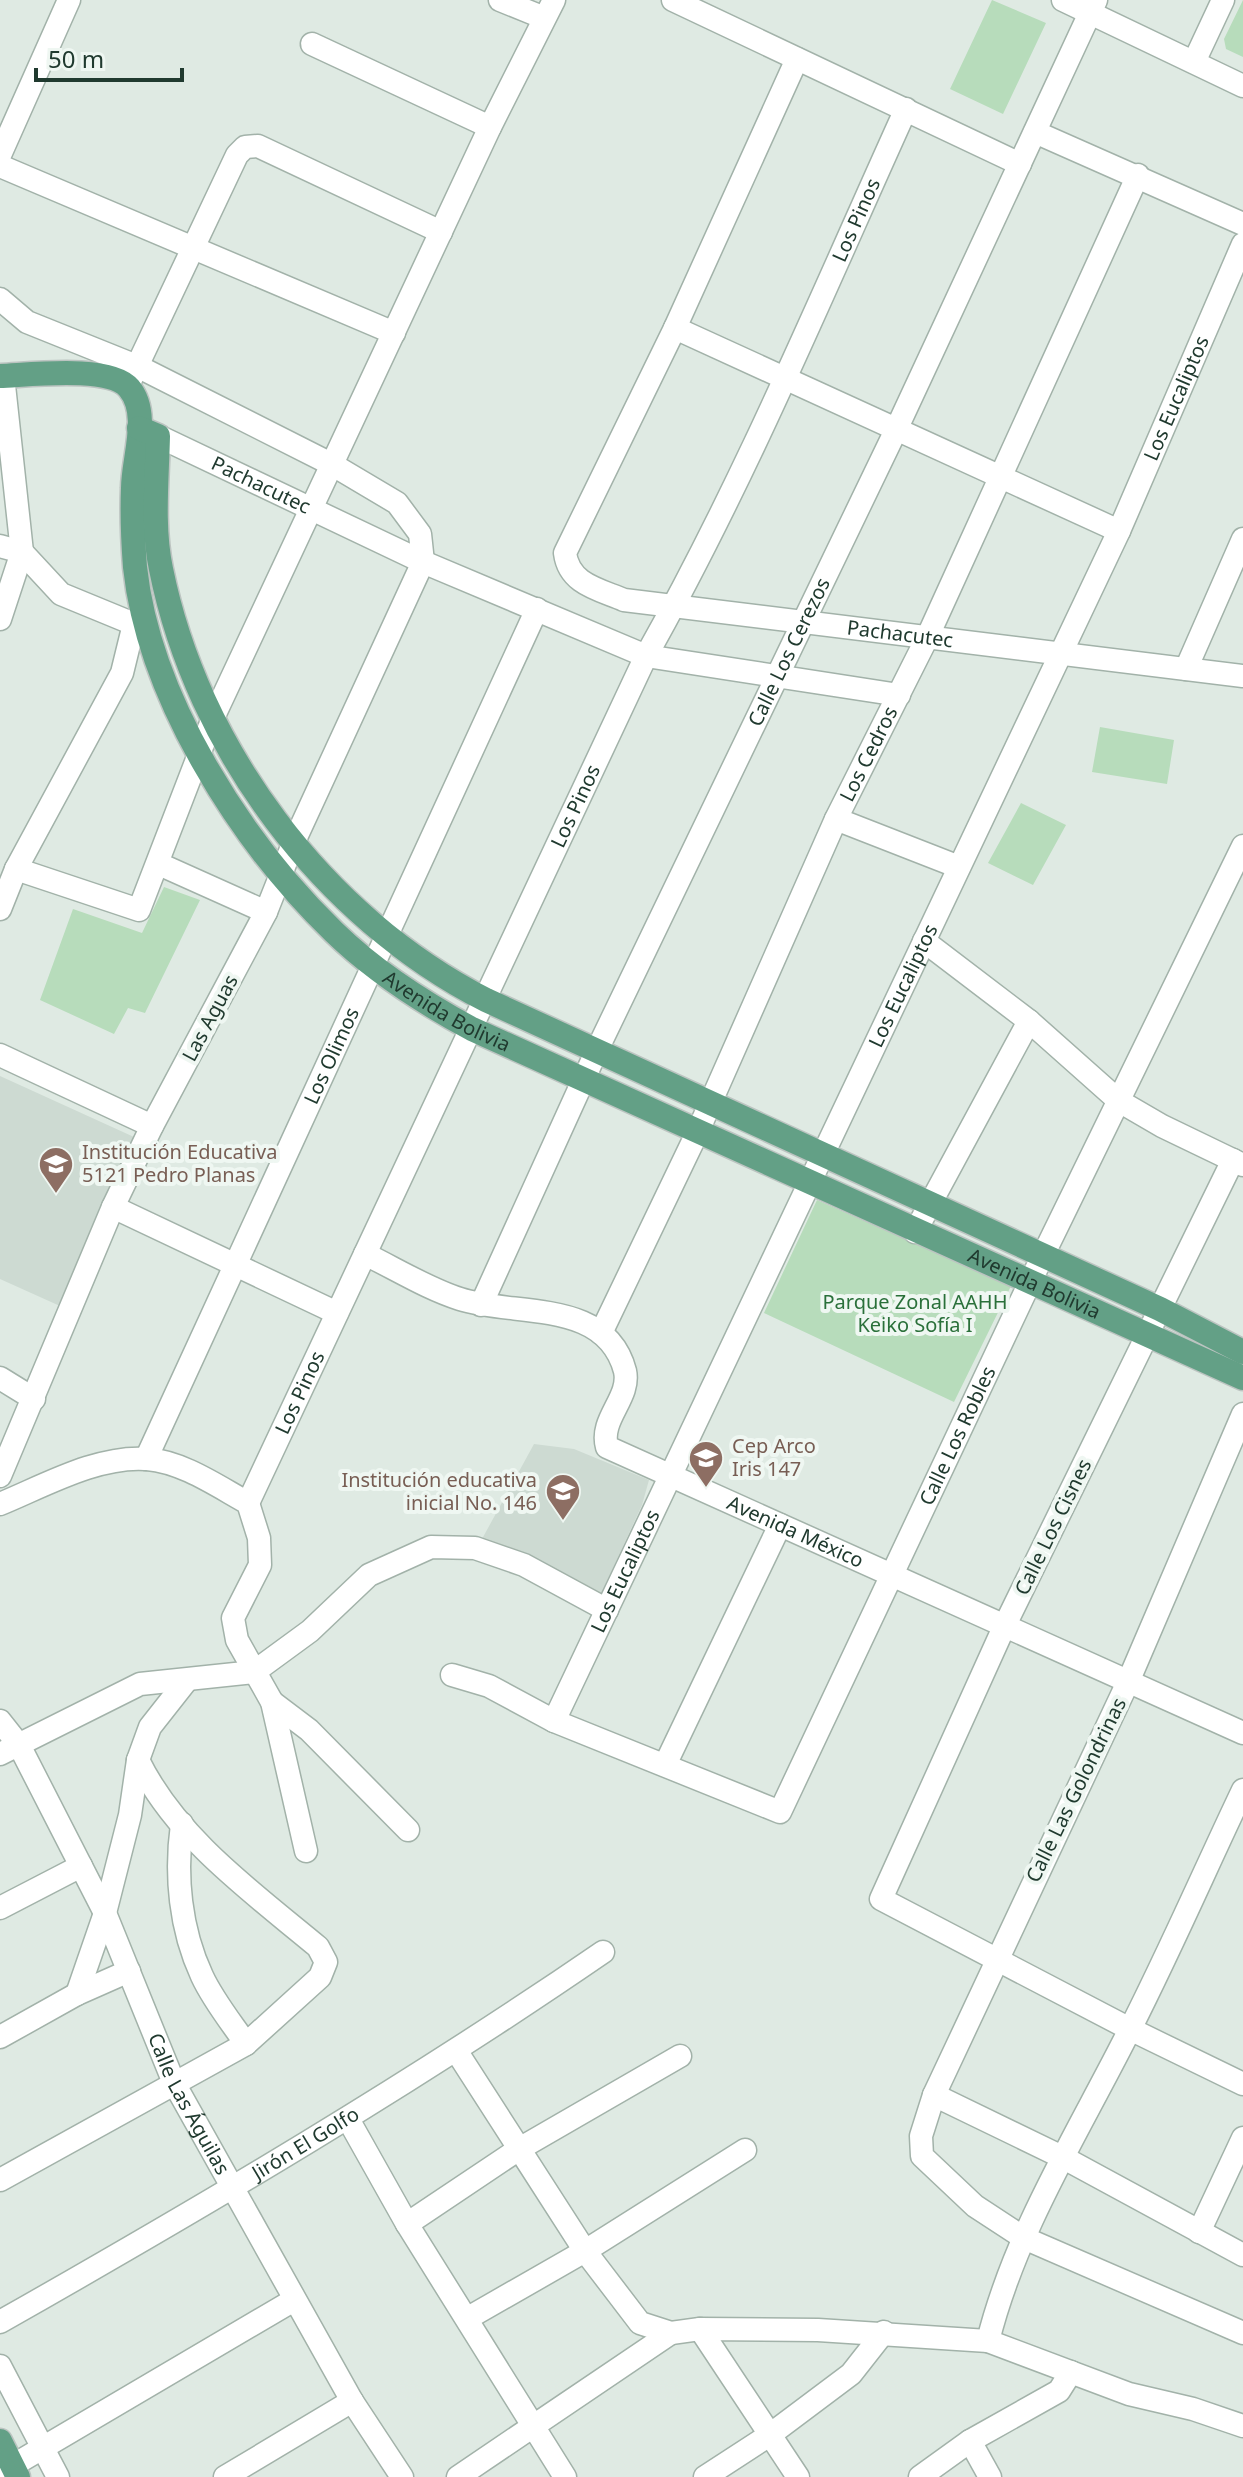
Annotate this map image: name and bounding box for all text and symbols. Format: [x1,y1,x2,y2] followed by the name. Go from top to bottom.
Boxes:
[36,32,182,82] scale bar
[48,42,104,75] text: 50 m
[825,174,886,266] street label: Los Pinos
[1137,331,1215,465] street label: Los Eucaliptos
[207,449,315,520] street label: Pachacutec
[741,573,836,731] street label: Calle Los Cerezos
[846,613,955,653] street label: Pachacutec
[833,702,903,806] street label: Los Cedros
[544,760,606,852] street label: Los Pinos
[862,919,943,1051] street label: Los Eucaliptos
[378,964,515,1058] street label: Avenida Bolivia
[175,970,244,1066] street label: Las Aguas
[297,1003,365,1108] street label: Los Olimos
[82,1138,277,1188] place label: Institución Educativa 5121 Pedro Planas
[37,1145,75,1195] school or university icon: Institución Educativa 5121 Pedro Planas
[964,1241,1105,1325] street label: Avenida Bolivia
[823,1288,1008,1338] park label: Parque Zonal AAHH Keiko Sofía I
[268,1346,331,1438] street label: Los Pinos
[913,1362,1001,1510] street label: Calle Los Robles
[732,1432,816,1482] place label: Cep Arco Iris 147
[687,1439,725,1489] school or university icon: Cep Arco Iris 147
[1008,1454,1097,1599] street label: Calle Los Cisnes
[341,1466,537,1516] place label: Institución educativa inicial No. 146
[544,1472,582,1522] school or university icon: Institución educativa inicial No. 146
[723,1489,868,1574] street label: Avenida México
[584,1505,666,1637] street label: Los Eucaliptos
[1019,1693,1132,1887] street label: Calle Las Golondrinas
[142,2029,237,2179] street label: Calle Las Águilas
[245,2100,364,2187] street label: Jirón El Golfo

